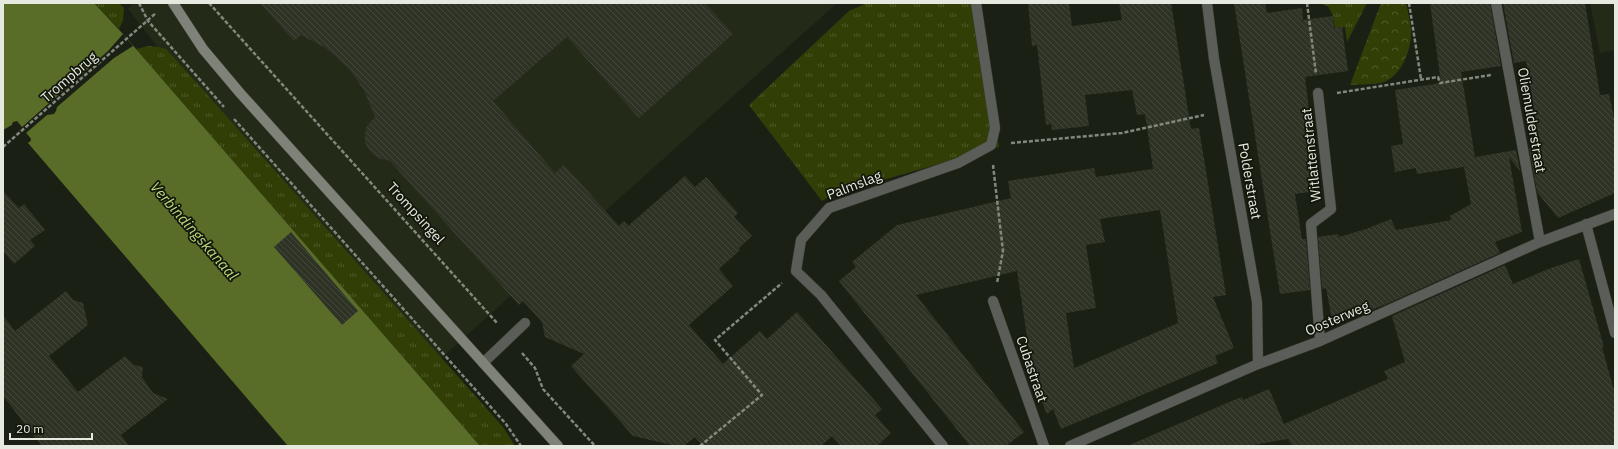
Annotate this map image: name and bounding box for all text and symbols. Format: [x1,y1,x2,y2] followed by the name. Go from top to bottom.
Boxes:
[37,47,101,107] street label: Trompbrug
[1514,66,1550,174] street label: Oliemulderstraat
[1297,107,1325,203] street label: Witlattenstraat
[1234,141,1266,221] street label: Polderstraat
[824,166,885,204] street label: Palmslag
[146,177,242,284] water label: Verbindingskanaal
[383,178,449,248] street label: Trompsingel
[1302,296,1372,340] street label: Oosterweg
[1012,334,1052,405] street label: Cubastraat
[10,415,92,441] scale bar
[16,421,44,436] text: 20 m

